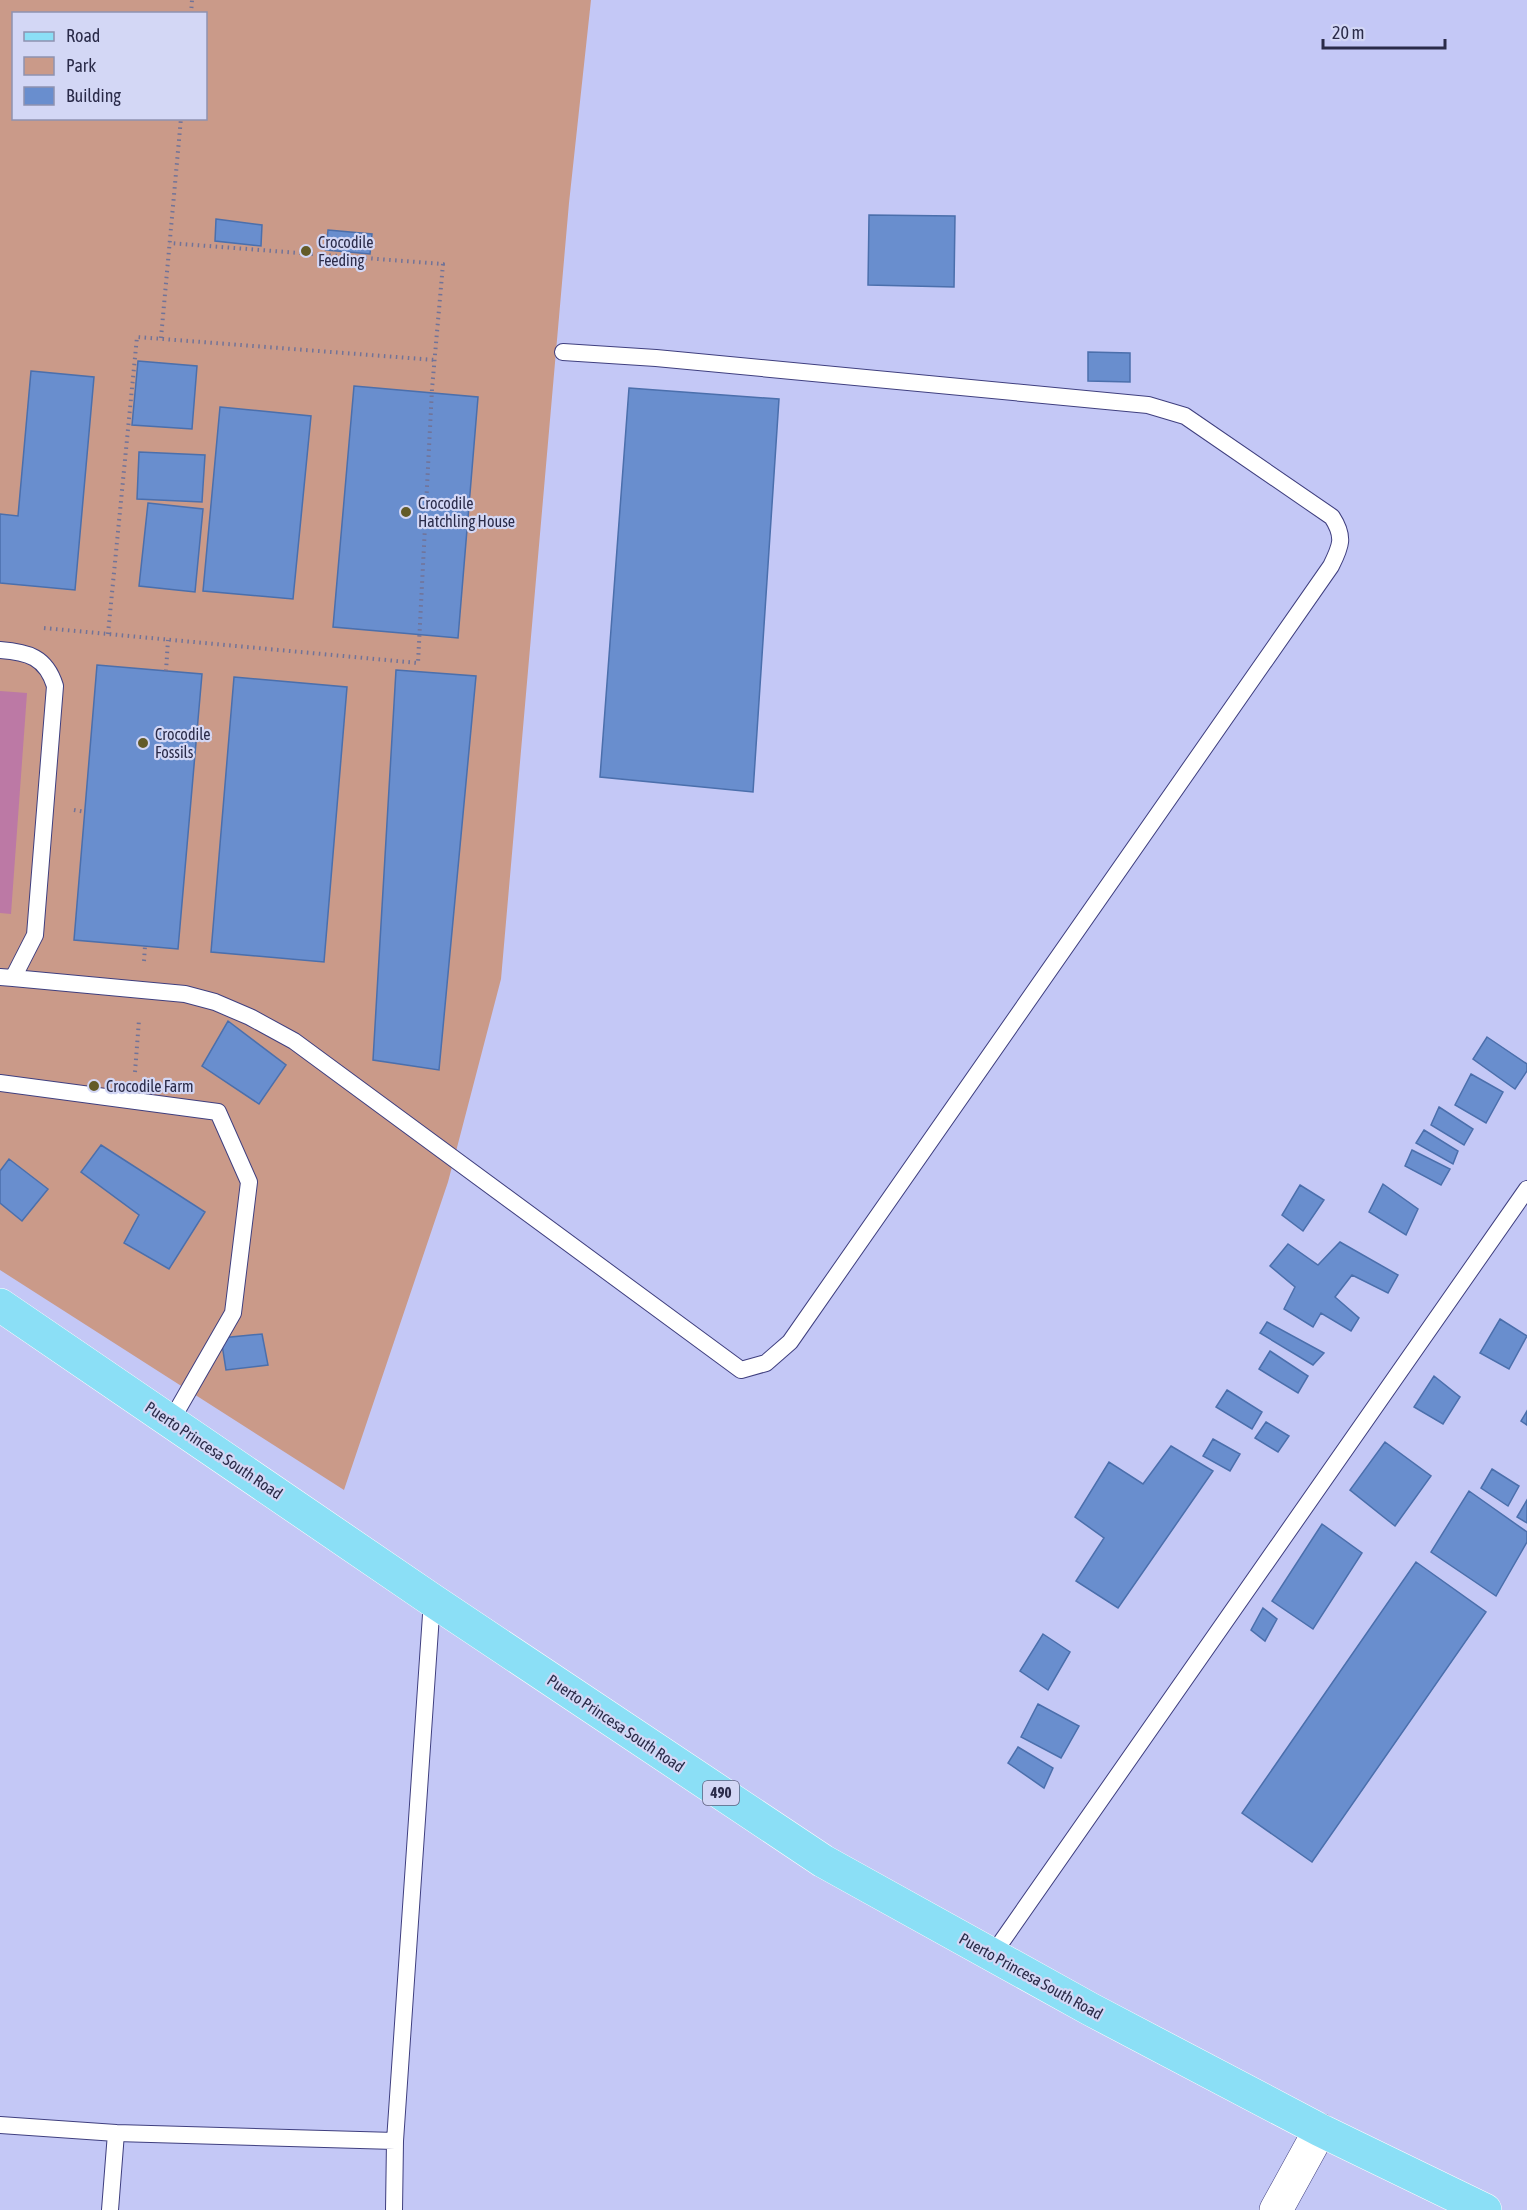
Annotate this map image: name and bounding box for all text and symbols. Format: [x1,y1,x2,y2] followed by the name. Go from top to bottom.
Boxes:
[12,12,207,120] legend
[1323,12,1444,50] scale bar
[1332,22,1364,43] text: 20 m
[66,25,100,46] text: Road
[66,55,96,76] text: Park
[66,85,121,106] text: Building
[318,233,374,270] place label: Crocodile Feeding
[299,244,313,258] marker: Crocodile Feeding
[418,494,515,531] place label: Crocodile Hatchling House
[399,505,413,519] marker: Crocodile Hatchling House
[155,725,211,761] place label: Crocodile Fossils
[136,736,150,750] marker: Crocodile Fossils
[106,1077,194,1095] place label: Crocodile Farm
[87,1079,101,1093] marker: Crocodile Farm
[142,1397,286,1503] street label: Puerto Princesa South Road
[544,1670,688,1776] street label: Puerto Princesa South Road
[703,1781,739,1805] road number: 490
[956,1929,1106,2023] street label: Puerto Princesa South Road

